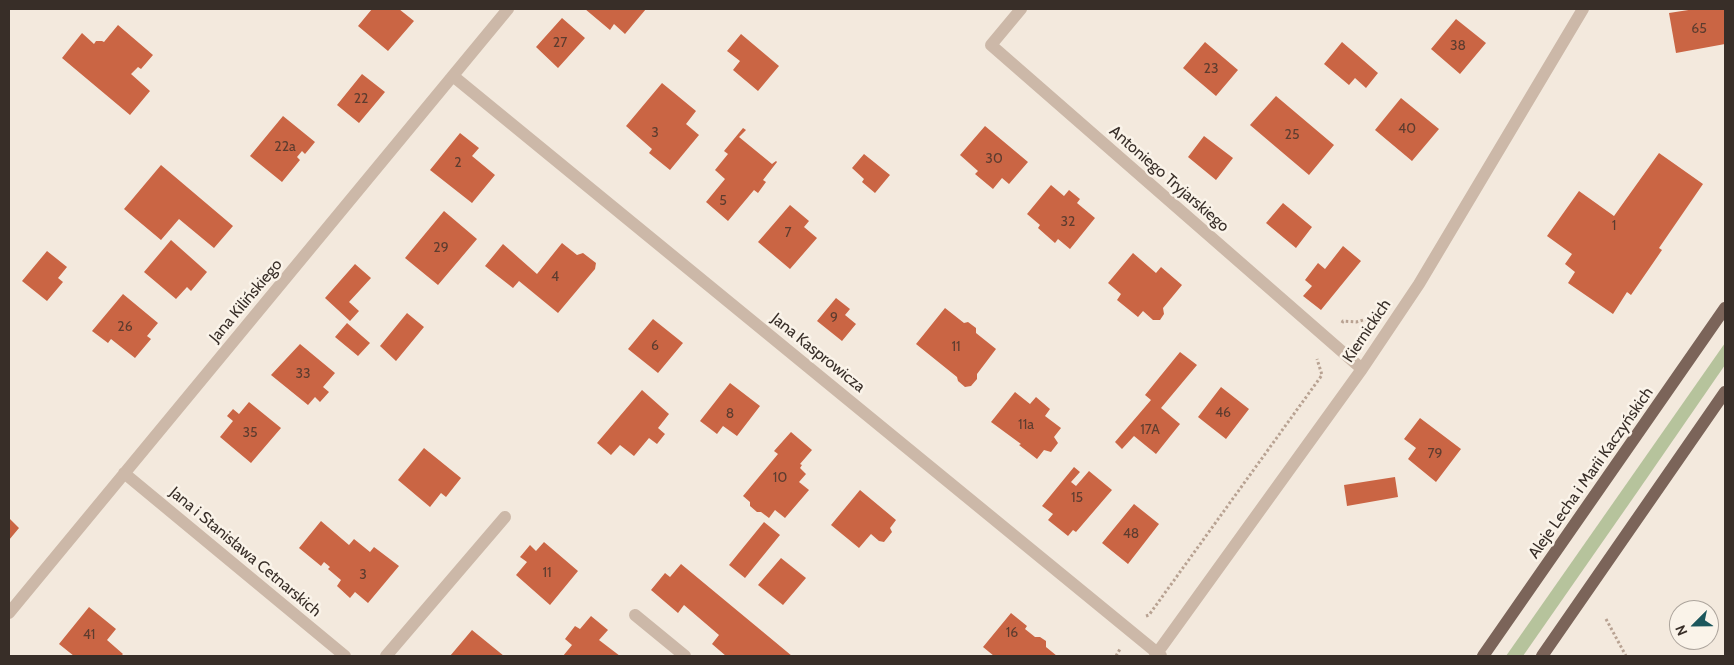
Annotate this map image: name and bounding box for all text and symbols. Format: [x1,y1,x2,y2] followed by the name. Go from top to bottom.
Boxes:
[1691,21,1707,37] house number: 65
[553,35,567,51] house number: 27
[1450,38,1466,54] house number: 38
[1204,61,1218,77] house number: 23
[354,91,368,107] house number: 22
[1398,121,1416,137] house number: 40
[1105,122,1233,236] street label: Antoniego Tryjarskiego
[651,125,659,141] house number: 3
[1285,127,1299,143] house number: 25
[274,139,296,155] house number: 22a
[985,151,1003,167] house number: 30
[454,155,462,171] house number: 2
[719,193,727,209] house number: 5
[1061,214,1075,230] house number: 32
[1612,218,1616,234] house number: 1
[784,225,792,241] house number: 7
[433,240,449,256] house number: 29
[206,255,286,347] street label: Jana Kilińskiego
[551,269,559,285] house number: 4
[1339,296,1395,366] street label: Kiernickich
[767,309,869,397] street label: Jana Kasprowicza
[830,310,838,326] house number: 9
[117,319,133,335] house number: 26
[651,338,659,354] house number: 6
[951,339,961,355] house number: 11
[295,366,311,382] house number: 33
[1524,384,1658,562] street label: Aleje Lecha i Marii Kaczyńskich
[1215,405,1231,421] house number: 46
[726,406,734,422] house number: 8
[1018,417,1034,433] house number: 11a
[1140,422,1160,438] house number: 17A
[242,425,258,441] house number: 35
[1428,446,1442,462] house number: 79
[773,470,787,486] house number: 10
[165,483,325,621] street label: Jana i Stanisława Cetnarskich
[1071,490,1083,506] house number: 15
[1123,526,1139,542] house number: 48
[542,565,552,581] house number: 11
[359,567,367,583] house number: 3
[1669,600,1719,650] north arrow
[1671,622,1691,639] text: N
[1006,625,1018,641] house number: 16
[83,627,95,643] house number: 41

